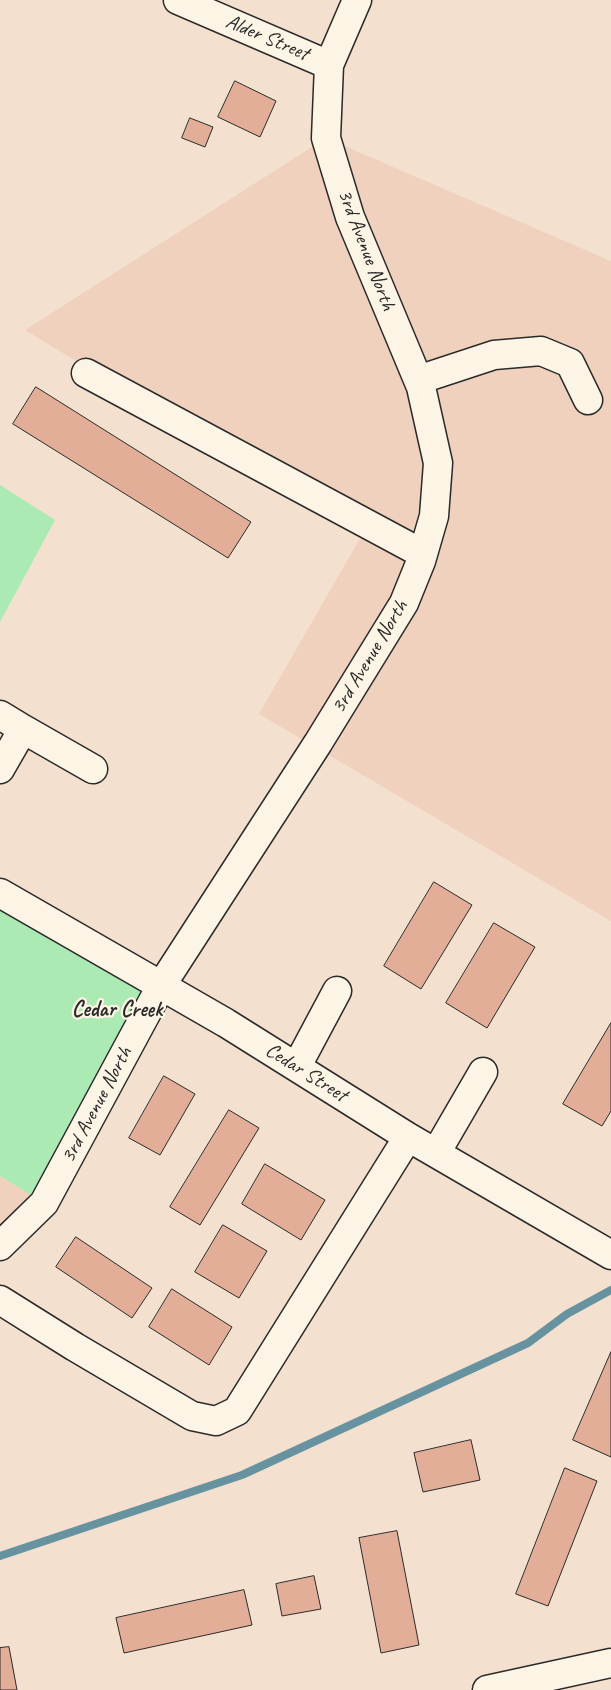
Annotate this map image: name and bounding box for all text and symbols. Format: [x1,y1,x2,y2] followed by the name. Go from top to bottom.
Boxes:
[222,9,312,67] street label: Alder Street
[331,186,401,314] street label: 3rd Avenue North
[326,596,414,718] street label: 3rd Avenue North
[72,997,162,1023] district label: Cedar Creek
[260,1038,352,1108] street label: Cedar Street
[56,1043,138,1167] street label: 3rd Avenue North

